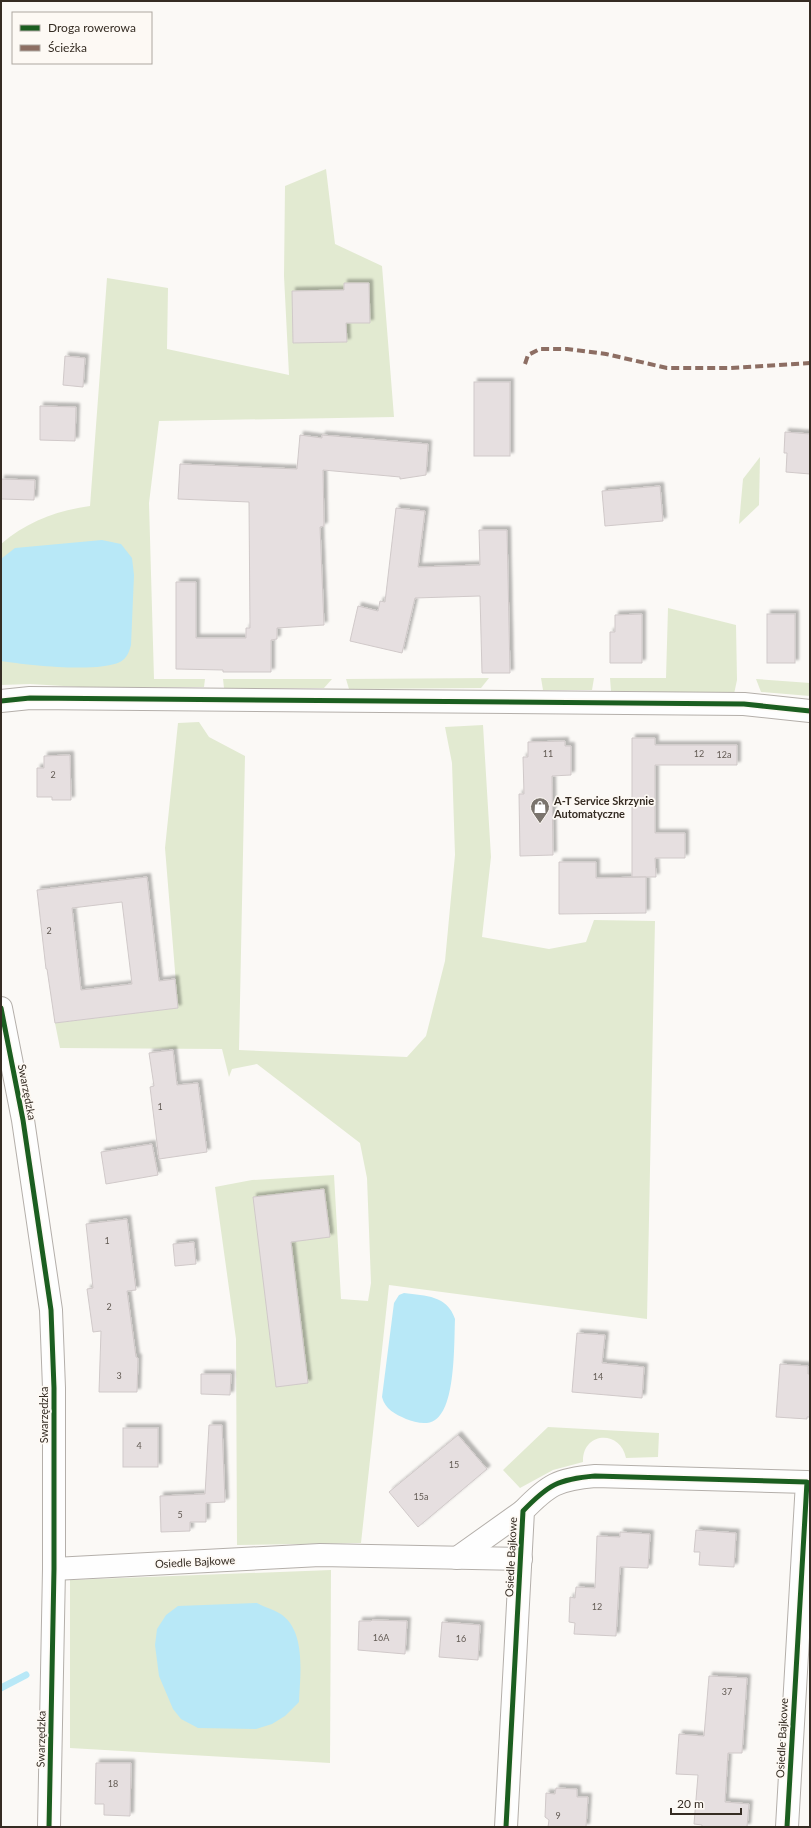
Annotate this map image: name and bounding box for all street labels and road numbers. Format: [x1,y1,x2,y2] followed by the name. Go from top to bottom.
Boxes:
[16,1063,39,1121] street label: Swarzędzka
[37,1387,50,1443] street label: Swarzędzka
[502,1516,519,1597] street label: Osiedle Bajkowe
[155,1553,236,1570] street label: Osiedle Bajkowe
[773,1697,790,1778] street label: Osiedle Bajkowe
[34,1711,47,1767] street label: Swarzędzka

